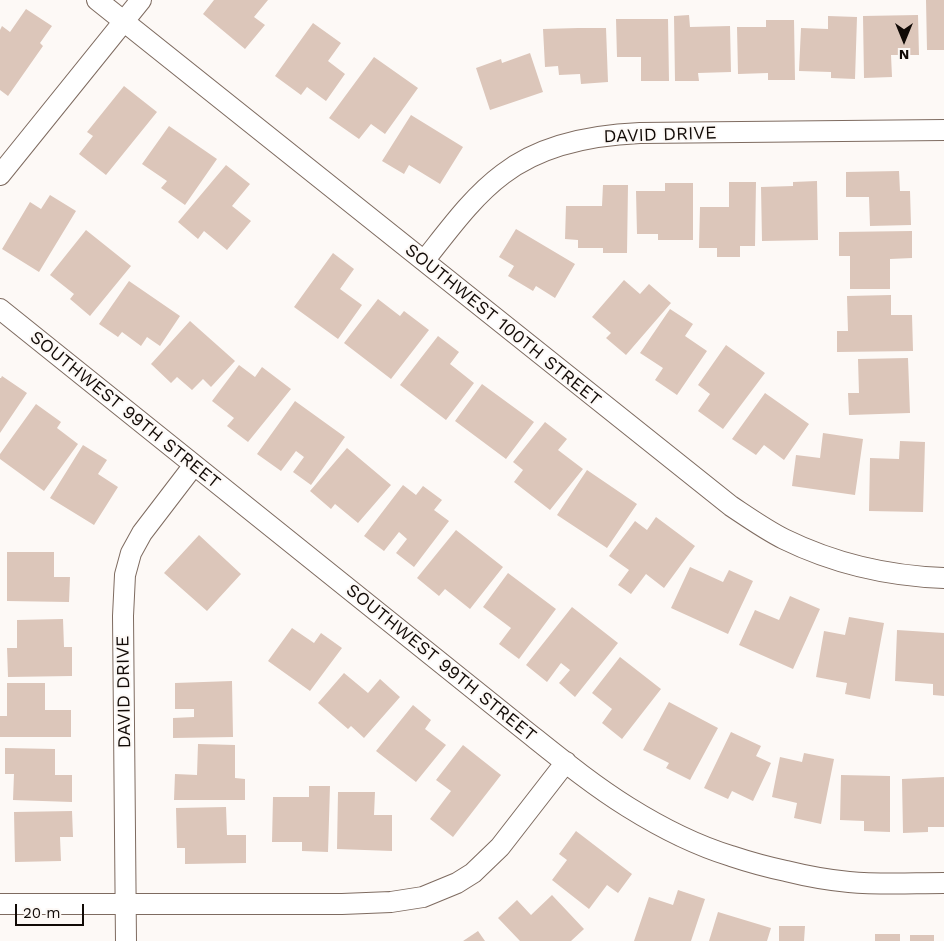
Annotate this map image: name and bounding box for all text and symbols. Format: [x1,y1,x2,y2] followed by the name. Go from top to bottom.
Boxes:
[879,15,929,65] north arrow
[899,47,909,63] text: N
[603,122,717,148] street label: DAVID DRIVE
[401,239,605,411] street label: SOUTHWEST 100TH STREET
[26,327,224,493] street label: SOUTHWEST 99TH STREET
[342,580,540,746] street label: SOUTHWEST 99TH STREET
[112,635,136,749] street label: DAVID DRIVE
[18,894,86,926] scale bar
[23,904,61,922] text: 20 m

